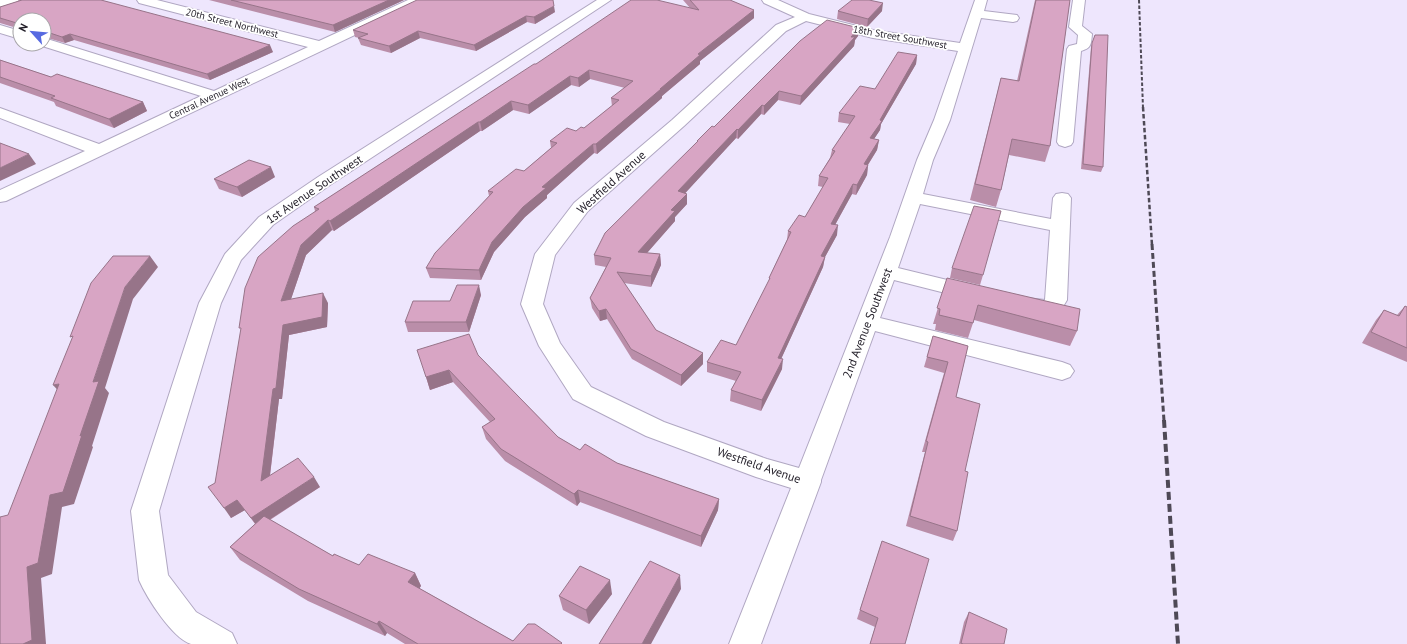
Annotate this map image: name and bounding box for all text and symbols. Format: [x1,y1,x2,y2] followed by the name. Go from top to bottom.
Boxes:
[184,5,280,41] street label: 20th Street Northwest
[12,12,52,52] north arrow
[15,21,31,34] text: N
[852,22,949,52] street label: 18th Street Southwest
[167,73,252,122] street label: Central Avenue West
[573,147,649,217] street label: Westfield Avenue
[263,151,365,227] street label: 1st Avenue Southwest
[839,266,895,380] street label: 2nd Avenue Southwest
[715,444,803,486] street label: Westfield Avenue

